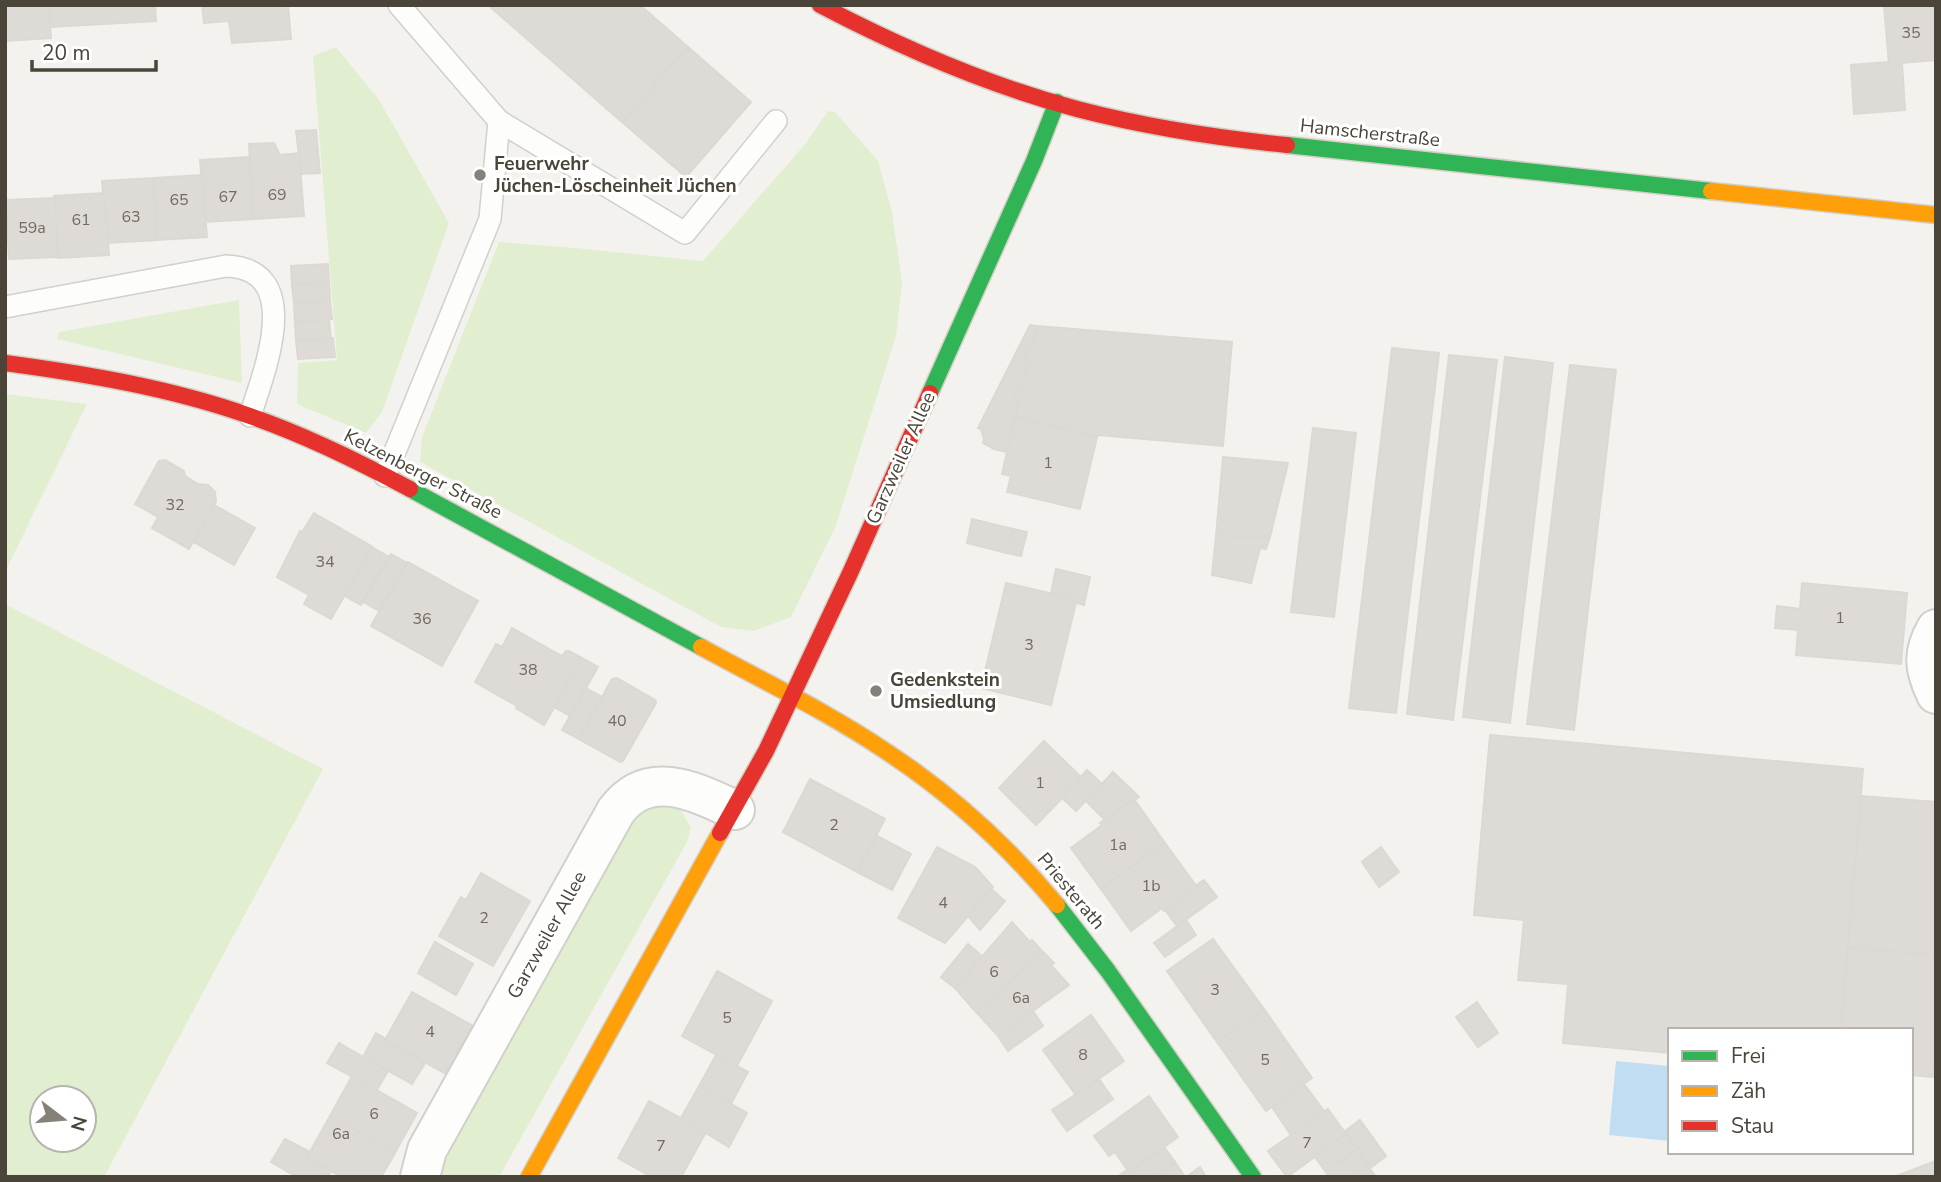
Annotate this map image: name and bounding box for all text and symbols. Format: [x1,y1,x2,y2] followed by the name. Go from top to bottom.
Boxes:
[1901,22,1921,44] house number: 35
[32,28,156,72] scale bar
[42,39,91,67] text: 20 m
[1299,113,1441,153] street label: Hamscherstraße
[493,151,737,199] place label: Feuerwehr Jüchen-Löscheinheit Jüchen
[472,167,488,183] marker: Feuerwehr Jüchen-Löscheinheit Jüchen
[267,184,287,206] house number: 69
[218,186,238,208] house number: 67
[169,189,189,211] house number: 65
[121,206,141,228] house number: 63
[71,209,91,231] house number: 61
[18,217,46,239] house number: 59a
[860,388,942,528] street label: Garzweiler Allee
[339,423,507,525] street label: Kelzenberger Straße
[1043,452,1053,474] house number: 1
[165,494,185,516] house number: 32
[315,551,335,573] house number: 34
[1835,607,1845,629] house number: 1
[412,608,432,630] house number: 36
[1024,634,1034,656] house number: 3
[518,659,538,681] house number: 38
[890,667,1000,715] place label: Gedenkstein Umsiedlung
[868,683,884,699] marker: Gedenkstein Umsiedlung
[607,710,627,732] house number: 40
[1035,772,1045,794] house number: 1
[829,814,839,836] house number: 2
[1109,834,1127,856] house number: 1a
[1031,847,1111,935] street label: Priesterath
[501,866,593,1004] street label: Garzweiler Allee
[1142,875,1160,897] house number: 1b
[938,892,948,914] house number: 4
[479,907,489,929] house number: 2
[989,961,999,983] house number: 6
[1210,979,1220,1001] house number: 3
[1012,987,1030,1009] house number: 6a
[722,1007,732,1029] house number: 5
[425,1021,435,1043] house number: 4
[1668,1028,1913,1154] legend
[1731,1042,1766,1070] text: Frei
[1078,1044,1088,1066] house number: 8
[1260,1049,1270,1071] house number: 5
[1731,1077,1766,1105] text: Zäh
[28,1084,98,1154] north arrow
[369,1103,379,1125] house number: 6
[1731,1112,1774,1140] text: Stau
[64,1113,93,1134] text: N
[332,1123,350,1145] house number: 6a
[1302,1132,1312,1154] house number: 7
[656,1135,666,1157] house number: 7

